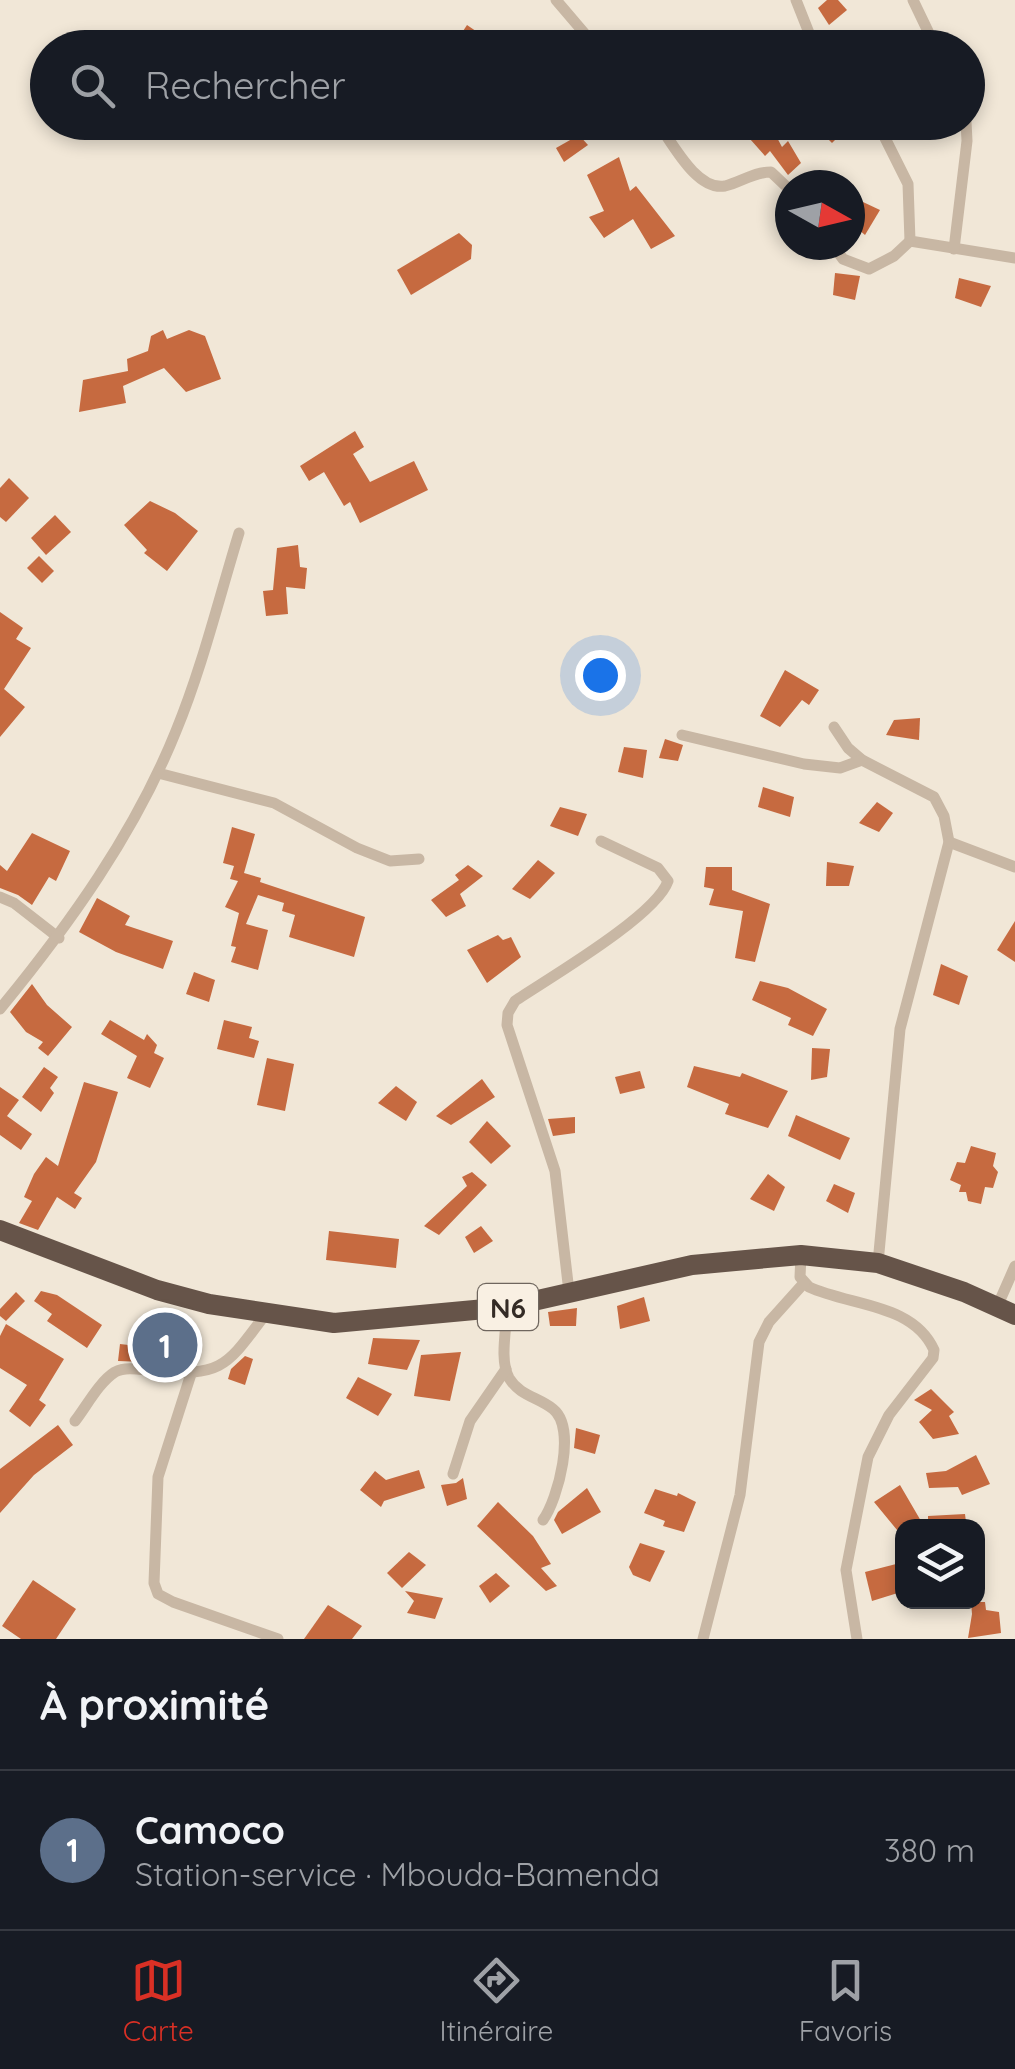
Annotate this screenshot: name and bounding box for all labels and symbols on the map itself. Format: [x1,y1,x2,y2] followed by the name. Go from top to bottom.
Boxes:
[775,170,865,260] north arrow
[575,650,626,701] your location
[478,1284,538,1330] road number: N6
[132,1308,198,1382] pin: 1

